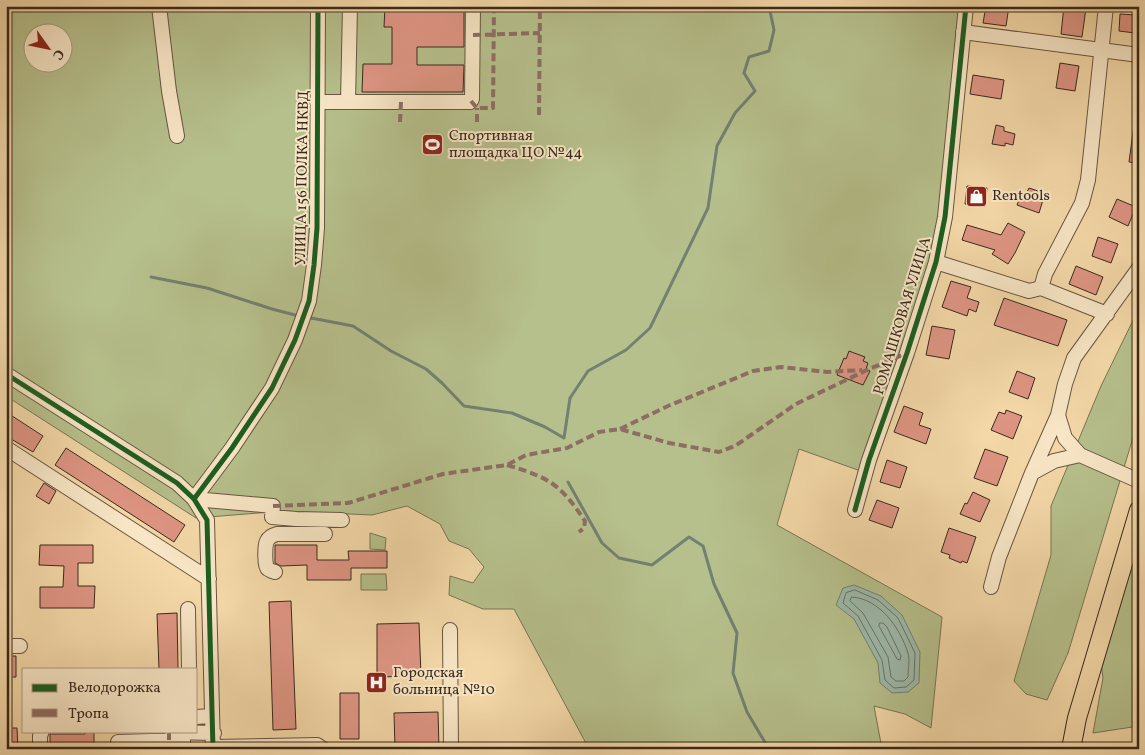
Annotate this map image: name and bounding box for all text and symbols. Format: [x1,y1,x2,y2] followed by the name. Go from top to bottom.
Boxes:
[22,22,72,72] north arrow
[47,45,68,63] text: С
[291,90,315,266] street label: УЛИЦА 156 ПОЛКА НКВД
[449,126,583,164] place label: Спортивная площадка ЦО №44
[421,133,445,157] sports icon: Спортивная площадка ЦО №44
[964,184,988,208] shop icon: Rentools
[992,186,1050,207] place label: Rentools
[869,234,937,398] street label: РОМАШКОВАЯ УЛИЦА
[393,663,495,701] place label: Городская больница №10
[22,668,198,732] legend
[365,670,389,694] hospital icon: Городская больница №10
[68,678,161,699] text: Велодорожка
[68,704,109,725] text: Тропа

